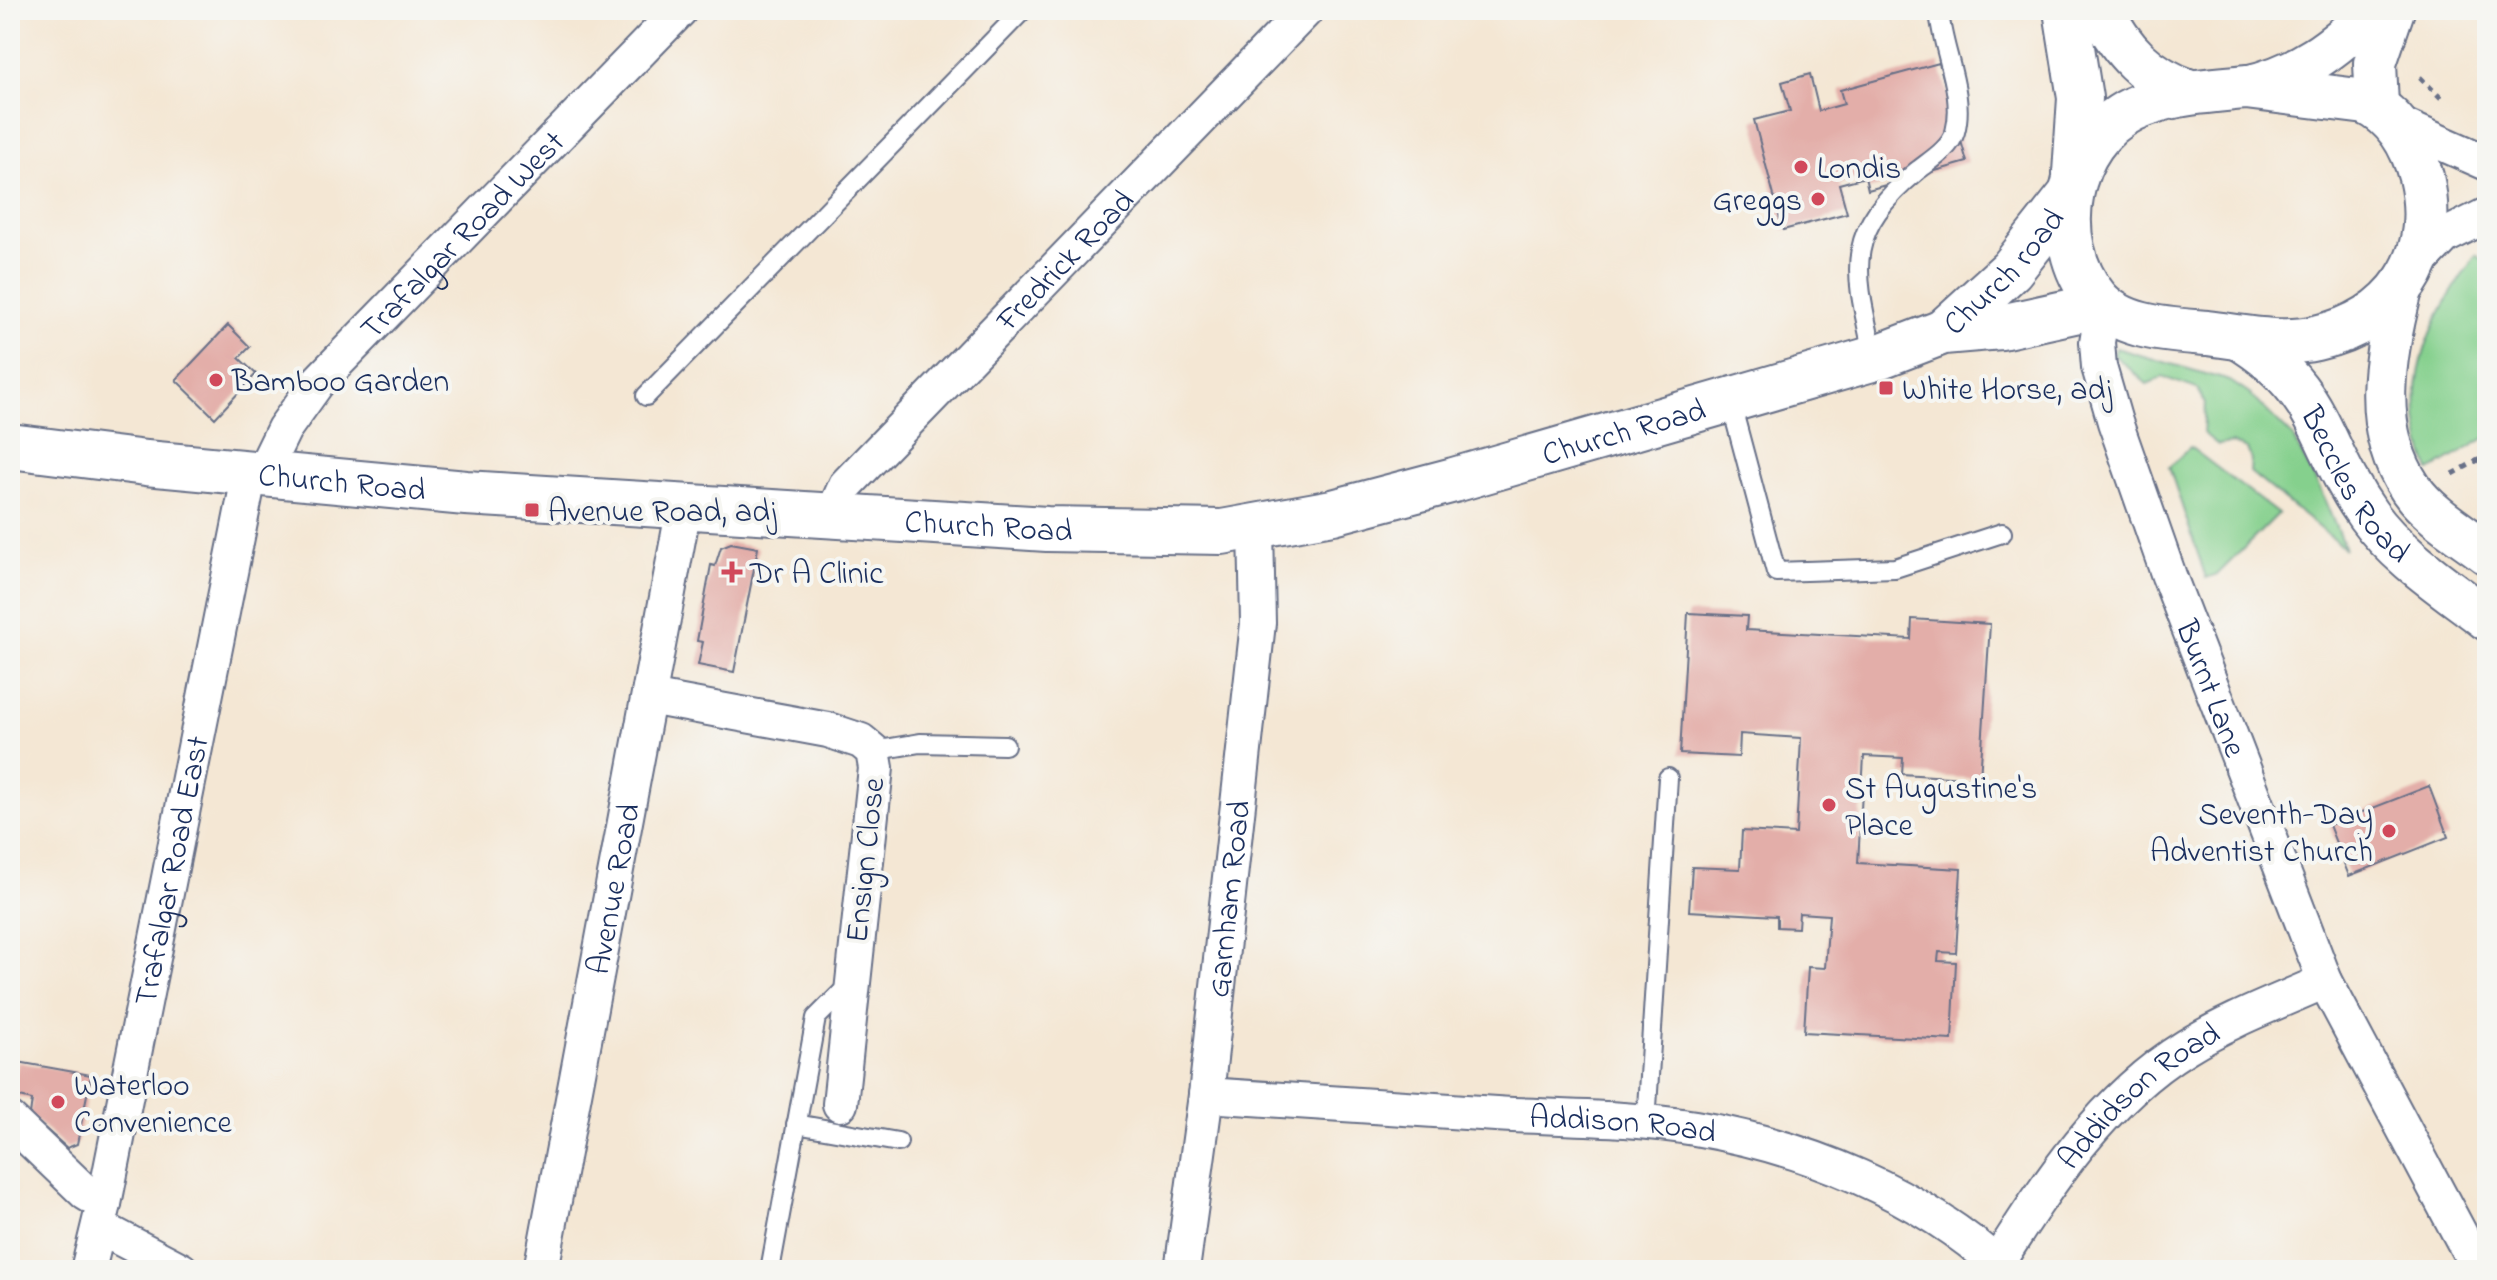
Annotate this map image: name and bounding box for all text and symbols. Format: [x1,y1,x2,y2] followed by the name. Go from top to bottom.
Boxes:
[351,121,578,352] street label: Trafalgar Road West
[1817,147,1901,194] place label: Londis
[1792,158,1810,176] marker: Londis
[1713,179,1802,226] place label: Greggs
[986,180,1147,344] street label: Fredrick Road
[1809,190,1827,208] marker: Greggs
[1934,199,2078,348] street label: Church road
[231,360,449,407] place label: Bamboo Garden
[1902,368,2112,415] place label: White Horse, adj
[207,371,225,389] marker: Bamboo Garden
[1877,379,1895,397] marker: White Horse, adj
[1537,388,1712,480] street label: Church Road
[2286,398,2420,576] street label: Beccles Road
[256,454,428,516] street label: Church Road
[548,490,777,537] place label: Avenue Road, adj
[903,500,1073,556] street label: Church Road
[523,501,541,519] marker: Avenue Road, adj
[749,552,884,599] place label: Dr A Clinic
[721,561,743,583] marker: Dr A Clinic
[2161,613,2257,765] street label: Burnt Lane
[124,732,224,1010] street label: Trafalgar Road East
[1845,767,2037,851] place label: St Augustine's Place
[835,775,900,945] street label: Ensign Close
[2150,793,2373,877] place label: Seventh-Day Adventist Church
[1820,796,1838,814] marker: St Augustine's Place
[1197,798,1265,1000] street label: Garnham Road
[577,800,655,979] street label: Avenue Road
[2380,822,2398,840] marker: Seventh-Day Adventist Church
[2048,1012,2230,1181] street label: Addidson Road
[74,1064,232,1148] place label: Waterloo Convenience
[49,1093,67,1111] marker: Waterloo Convenience
[1528,1096,1720,1158] street label: Addison Road

